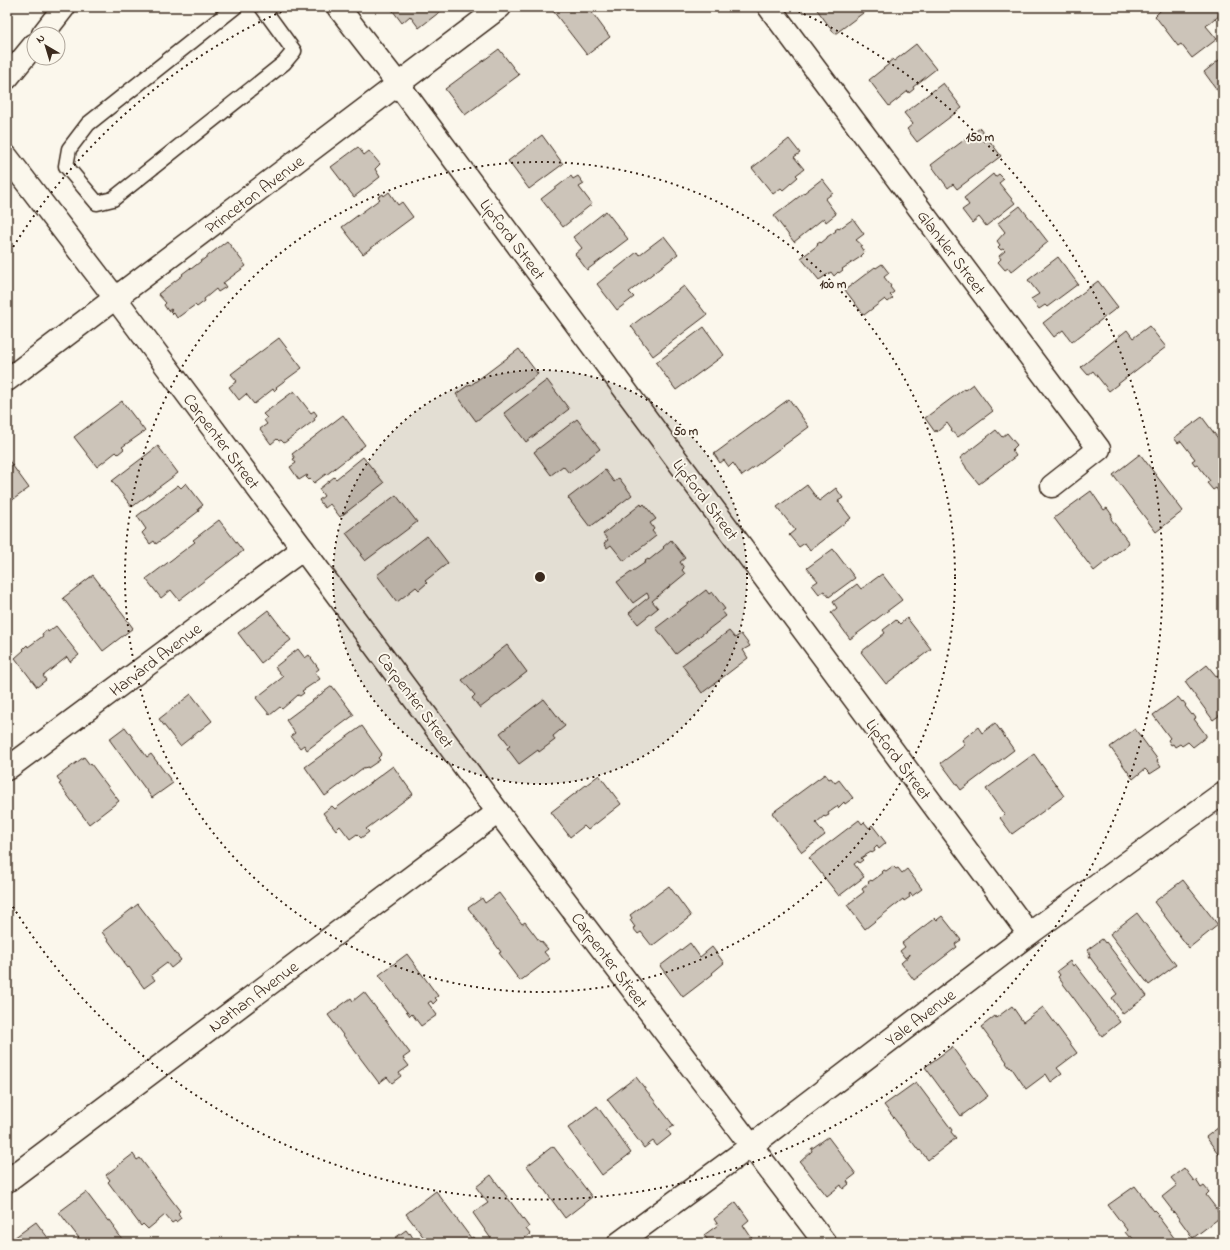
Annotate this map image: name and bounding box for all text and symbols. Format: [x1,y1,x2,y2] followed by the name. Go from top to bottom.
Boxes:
[26,26,66,66] north arrow
[33,30,48,48] text: N
[966,129,995,147] text: 150 m
[200,149,310,241] street label: Princeton Avenue
[473,194,551,286] street label: Lipford Street
[910,205,991,301] street label: Glankler Street
[820,276,847,294] text: 100 m
[176,389,265,495] street label: Carpenter Street
[674,423,699,441] text: 50 m
[666,454,744,546] street label: Lipford Street
[533,570,547,584] centre of rings
[104,617,208,703] street label: Harvard Avenue
[370,648,459,754] street label: Carpenter Street
[859,714,937,806] street label: Lipford Street
[564,908,653,1014] street label: Carpenter Street
[204,955,304,1039] street label: Nathan Avenue
[880,983,962,1053] street label: Yale Avenue

